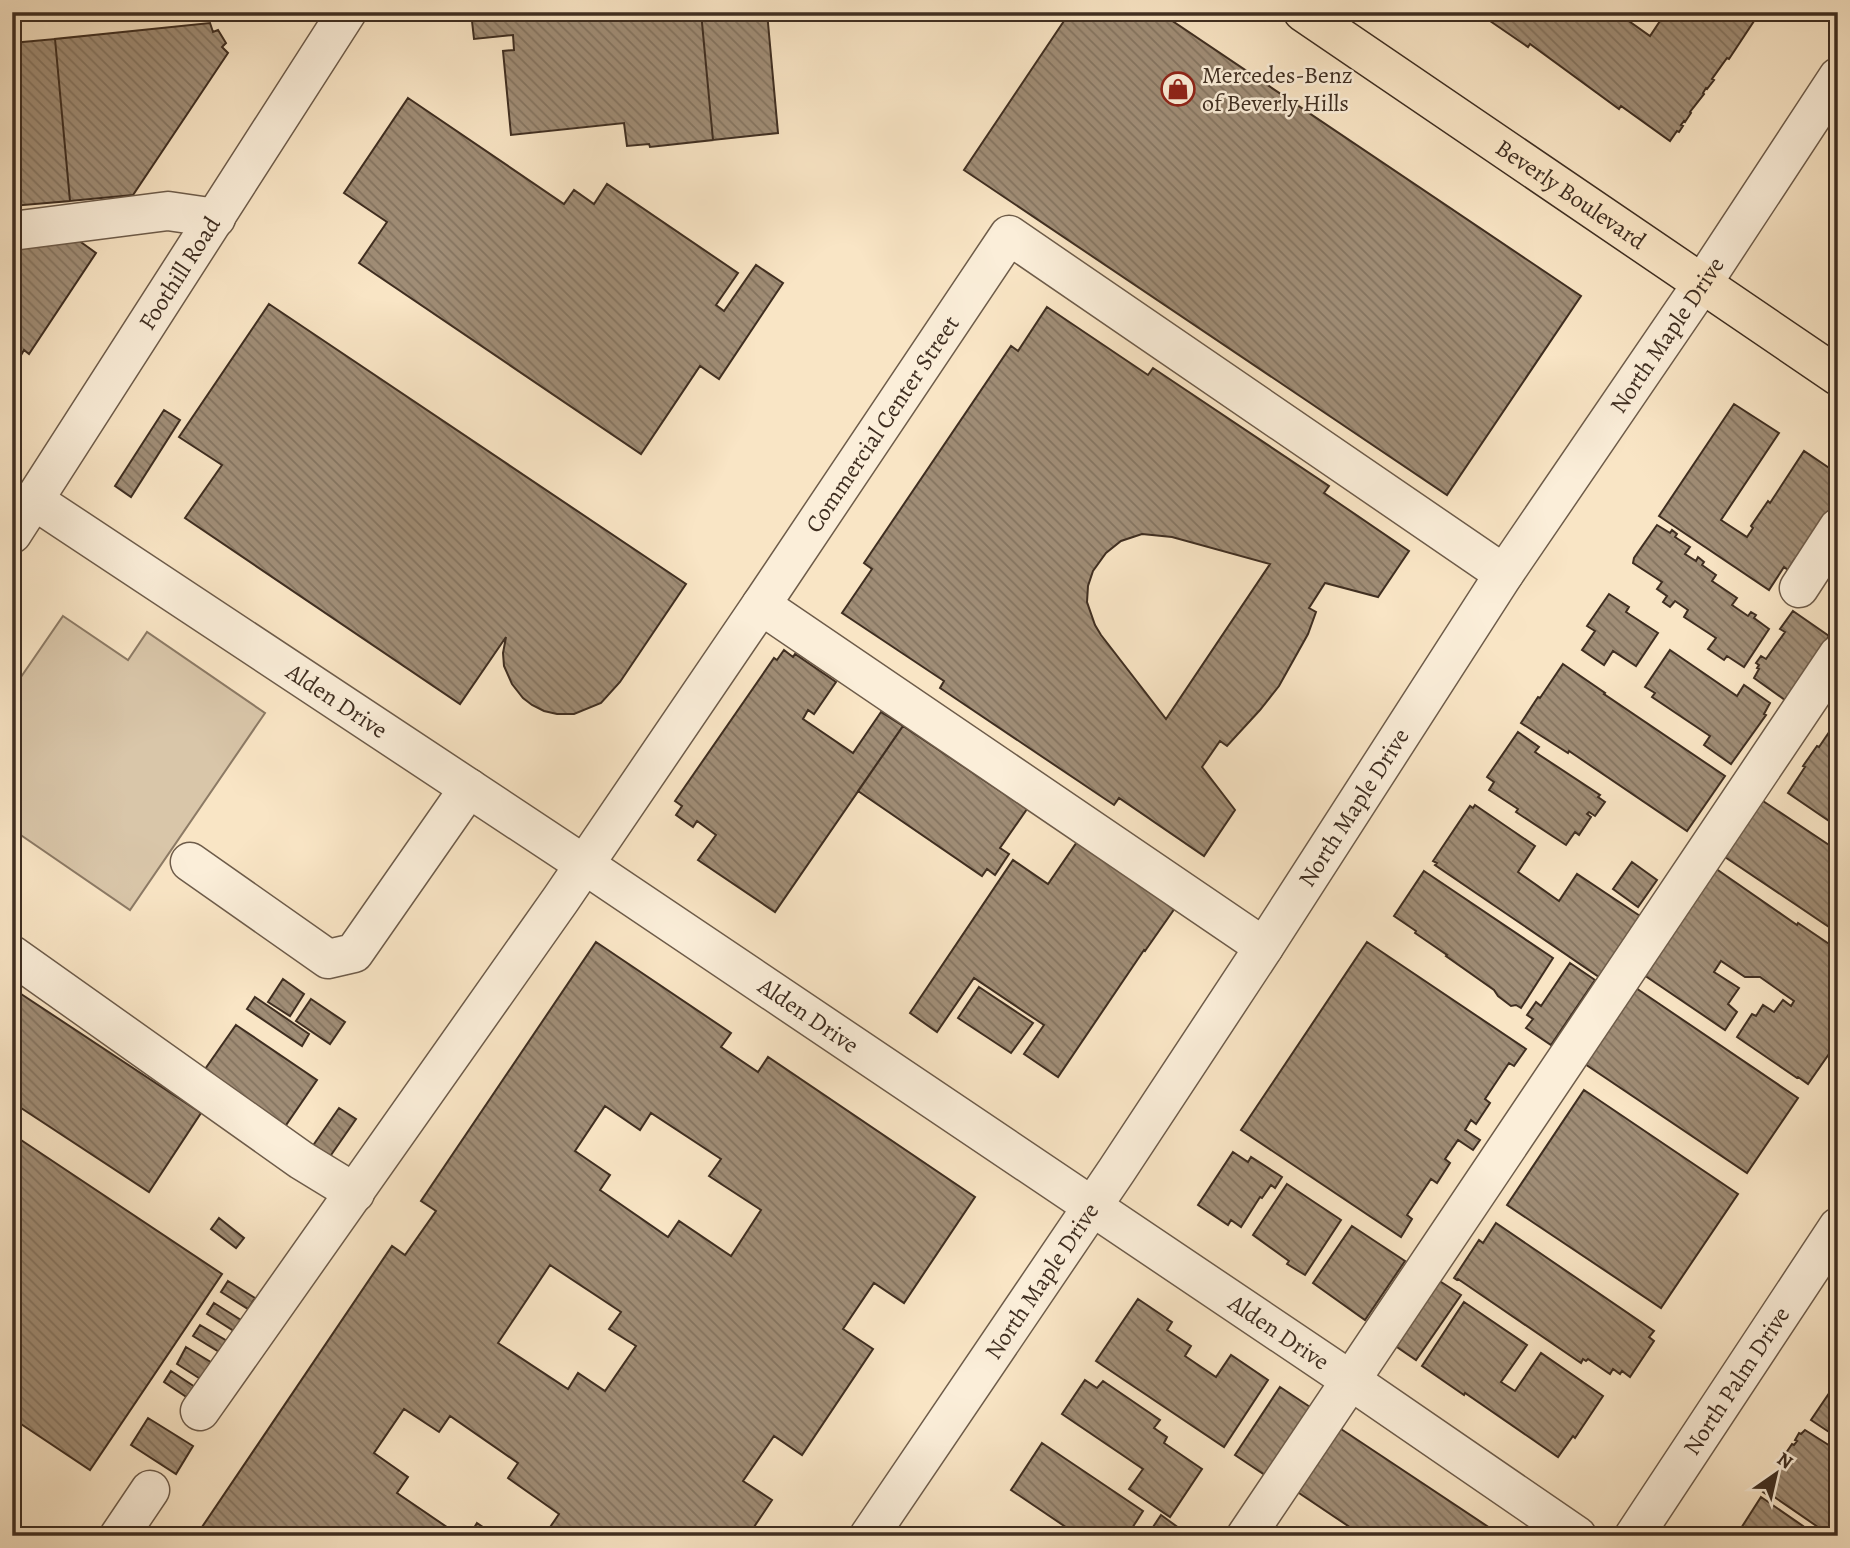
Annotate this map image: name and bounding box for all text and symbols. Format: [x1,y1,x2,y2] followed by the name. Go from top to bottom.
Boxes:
[1202,59,1353,119] place label: Mercedes-Benz of Beverly Hills
[1159,70,1197,108] shop icon: Mercedes-Benz of Beverly Hills
[1489,132,1652,257] street label: Beverly Boulevard
[131,210,228,336] street label: Foothill Road
[1602,251,1732,420] street label: North Maple Drive
[798,309,967,539] street label: Commercial Center Street
[279,655,394,746] street label: Alden Drive
[1291,722,1417,893] street label: North Maple Drive
[751,970,865,1061] street label: Alden Drive
[977,1196,1106,1366] street label: North Maple Drive
[1221,1286,1335,1377] street label: Alden Drive
[1677,1301,1795,1461] street label: North Palm Drive
[1742,1440,1812,1510] north arrow

